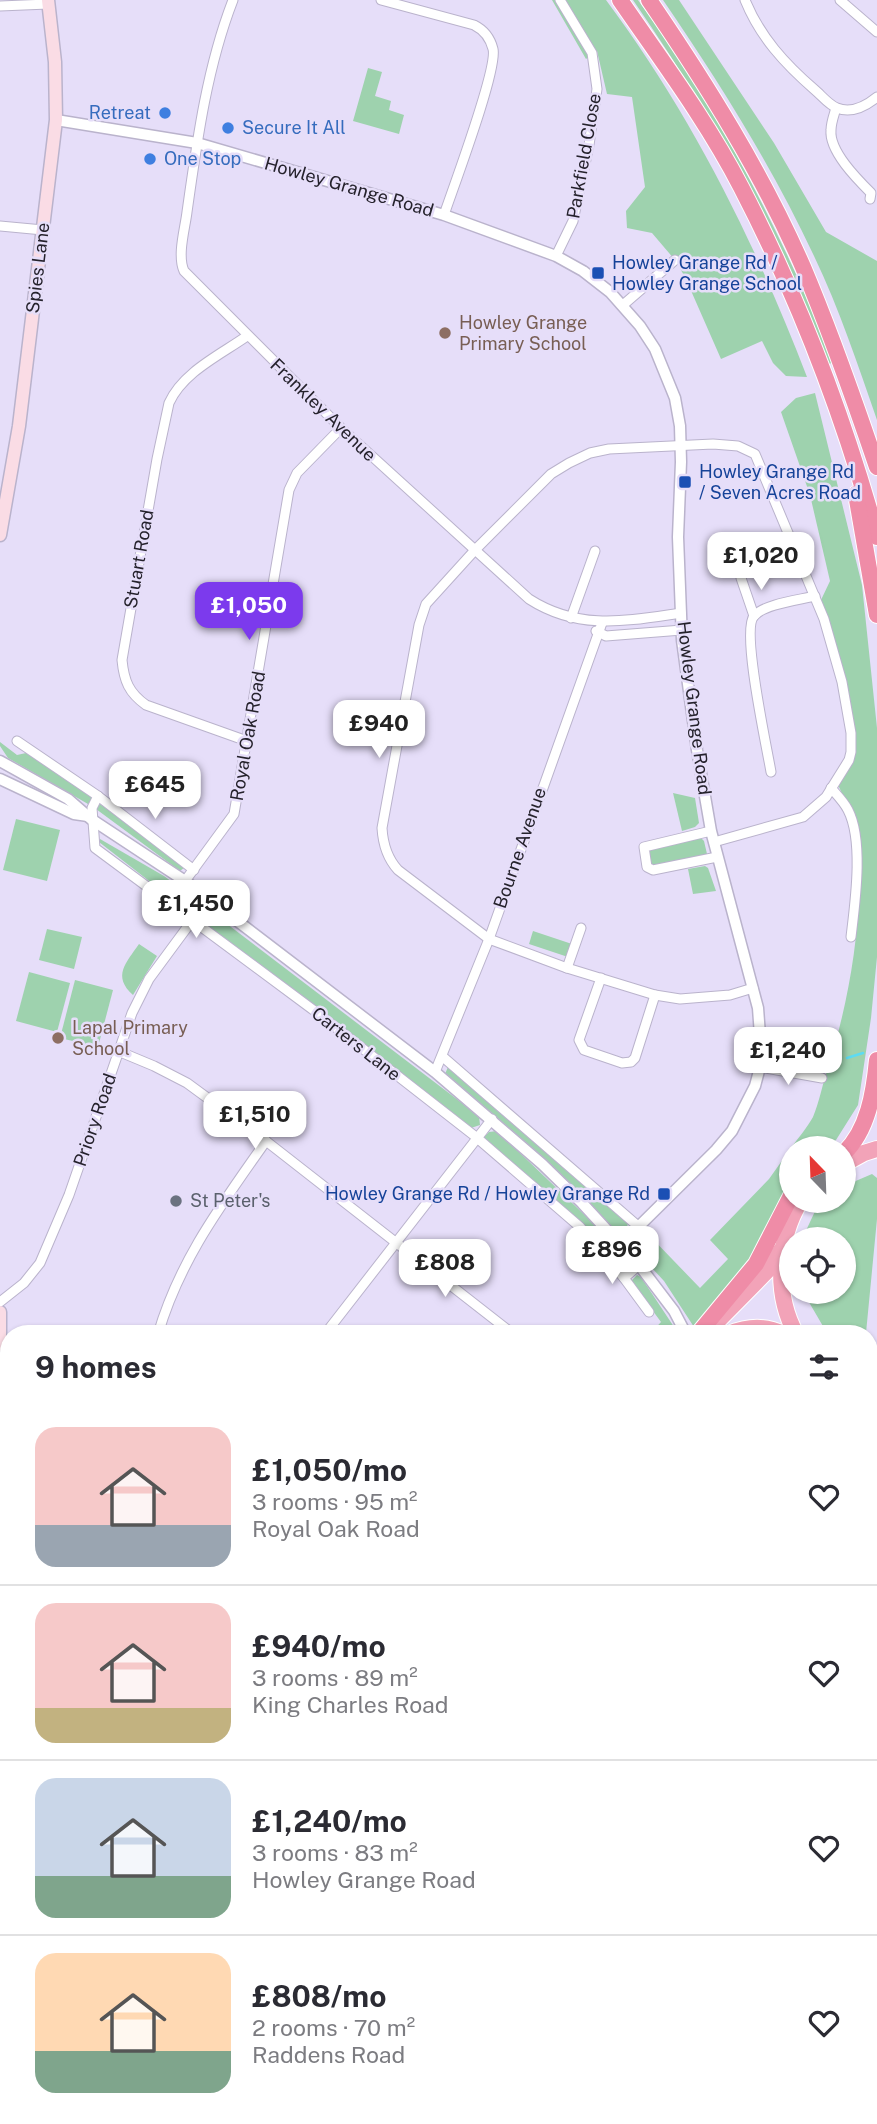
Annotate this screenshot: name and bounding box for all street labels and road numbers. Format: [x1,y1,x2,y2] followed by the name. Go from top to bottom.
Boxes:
[562,92,605,220] street label: Parkfield Close
[262,152,436,221] street label: Howley Grange Road
[22,221,53,315] street label: Spies Lane
[266,354,381,465] street label: Frankley Avenue
[120,508,158,610] street label: Stuart Road
[673,620,716,796] street label: Howley Grange Road
[226,669,269,802] street label: Royal Oak Road
[489,785,550,911] street label: Bourne Avenue
[308,1002,405,1085] street label: Carters Lane
[69,1071,120,1169] street label: Priory Road

